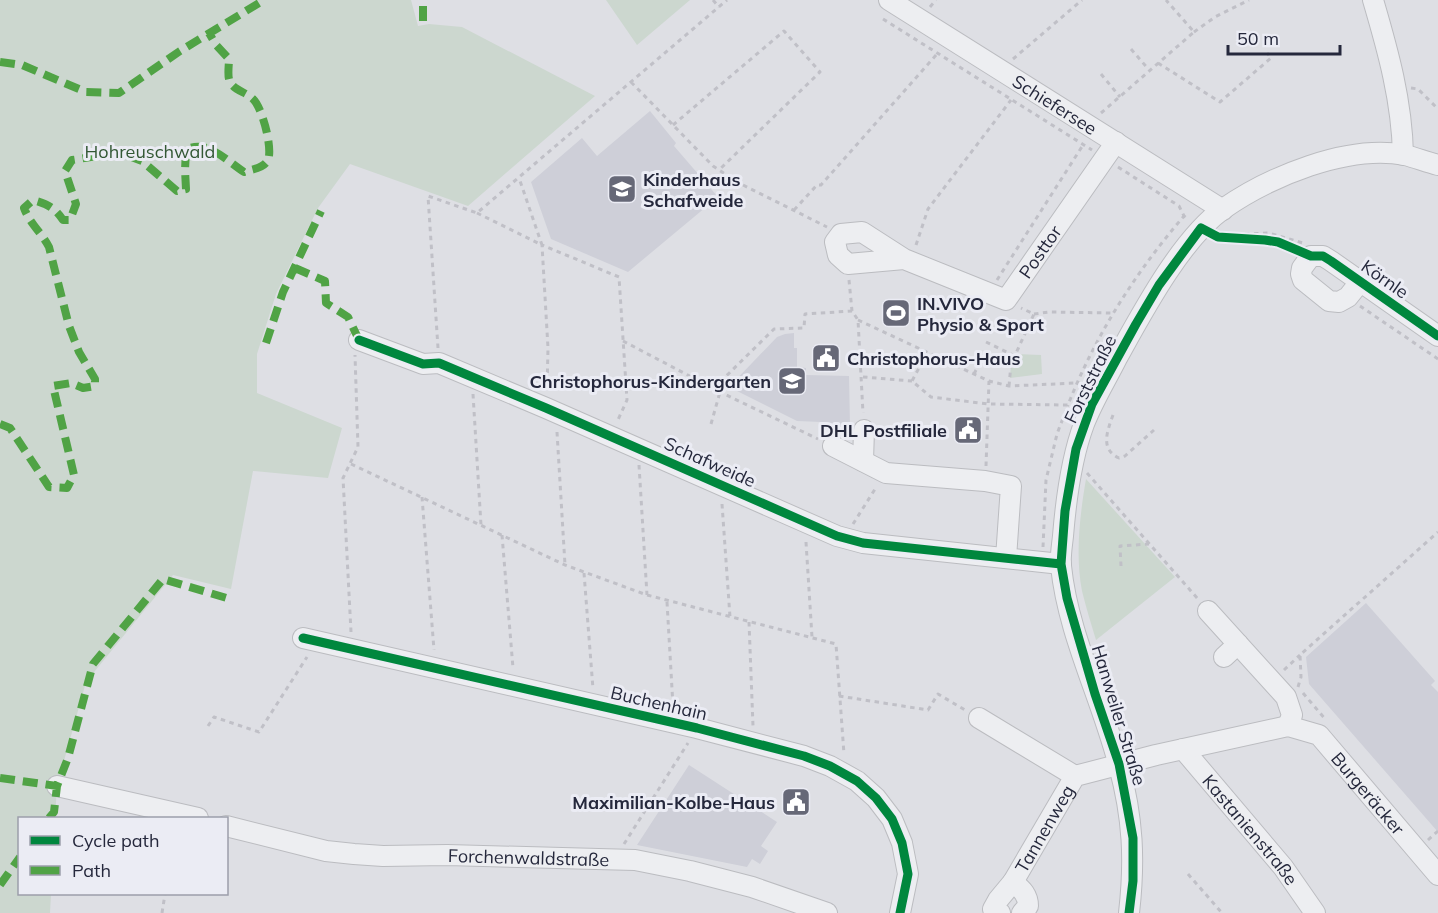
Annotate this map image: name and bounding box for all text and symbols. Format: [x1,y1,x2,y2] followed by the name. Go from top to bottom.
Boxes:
[1228,18,1340,56] scale bar
[1237,27,1279,50] text: 50 m
[1008,69,1101,139] street label: Schiefersee
[85,140,215,163] park label: Hohreuschwald
[643,168,744,212] place label: Kinderhaus Schafweide
[606,173,638,205] school or university icon: Kinderhaus Schafweide
[1013,220,1066,283] street label: Posttor
[1357,254,1413,304] street label: Körnle
[917,292,1044,336] place label: IN.VIVO Physio & Sport
[880,297,912,329] sports icon: IN.VIVO Physio & Sport
[1059,331,1121,427] street label: Forststraße
[810,342,842,374] public building icon: Christophorus-Haus
[847,347,1020,370] place label: Christophorus-Haus
[776,365,808,397] school or university icon: Christophorus-Kindergarten
[529,370,771,393] place label: Christophorus-Kindergarten
[952,414,984,446] public building icon: DHL Postfiliale
[820,419,947,442] place label: DHL Postfiliale
[661,432,759,492] street label: Schafweide
[1087,642,1151,788] street label: Hanweiler Straße
[608,681,710,725] street label: Buchenhain
[1327,747,1410,839] street label: Burgeräcker
[1198,769,1303,889] street label: Kastanienstraße
[1010,780,1079,877] street label: Tannenweg
[780,786,812,818] public building icon: Maximilian-Kolbe-Haus
[572,791,775,814] place label: Maximilian-Kolbe-Haus
[18,817,228,895] legend
[72,829,159,852] text: Cycle path
[448,844,610,871] street label: Forchenwaldstraße
[72,859,111,882] text: Path

